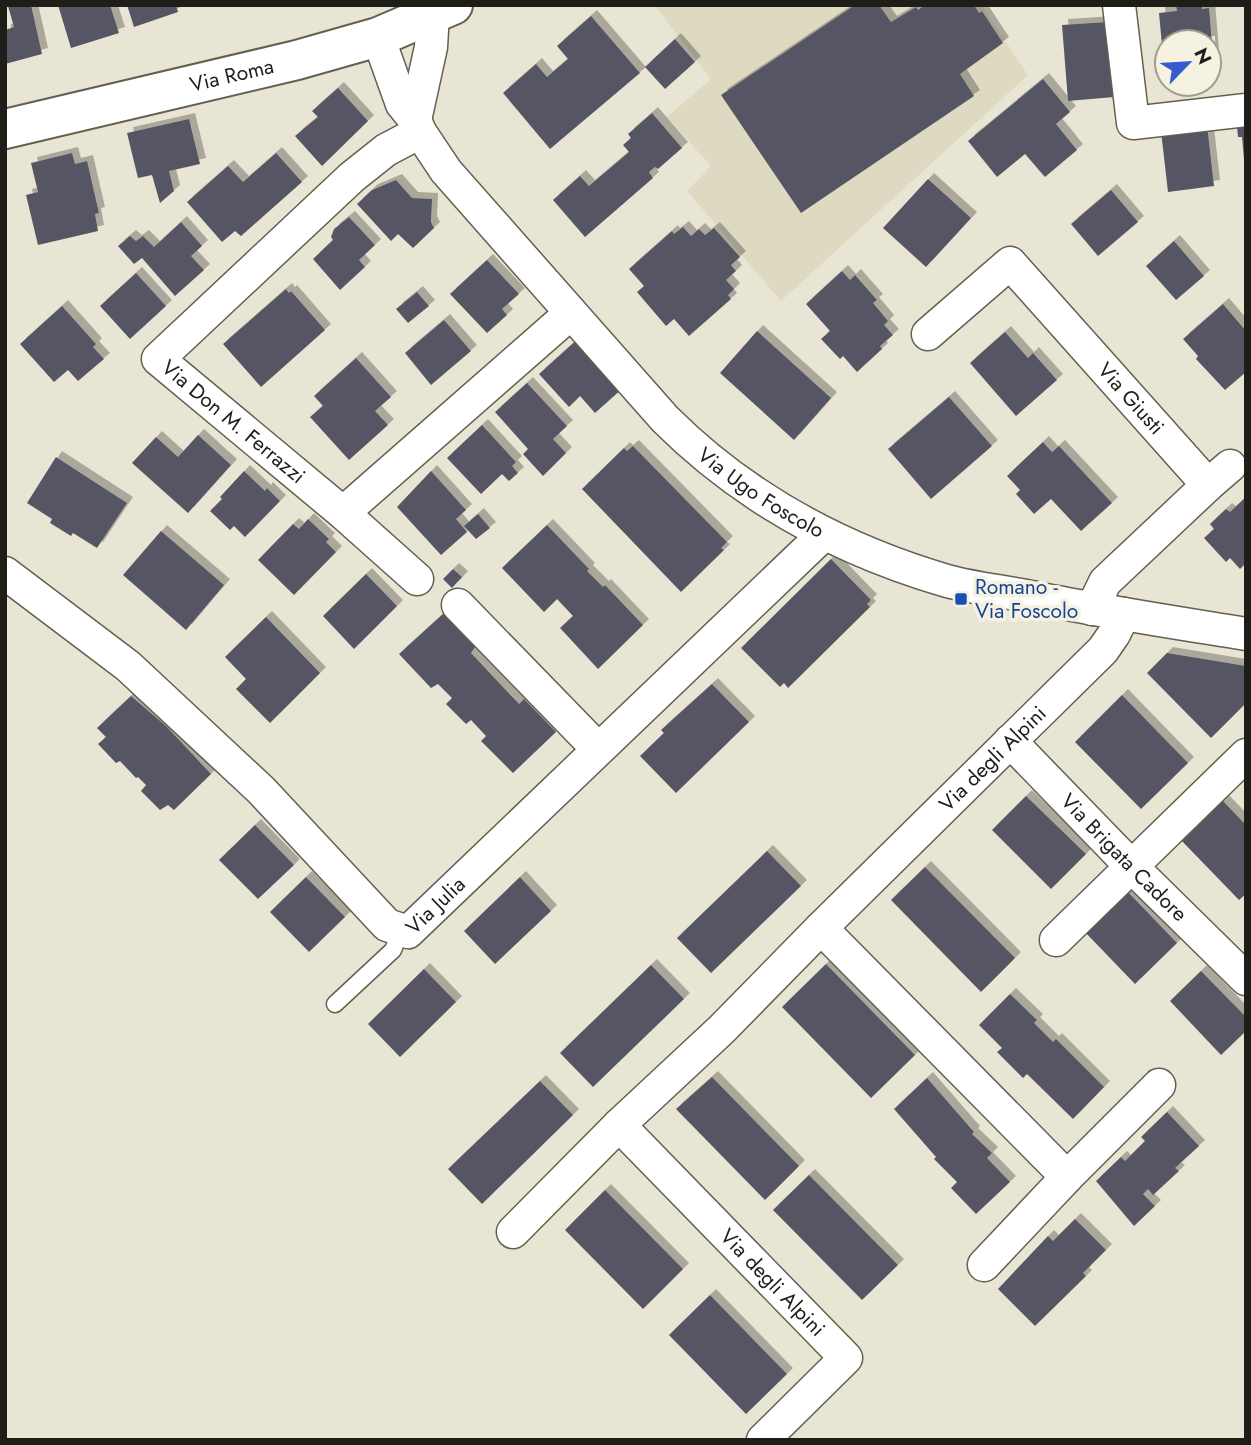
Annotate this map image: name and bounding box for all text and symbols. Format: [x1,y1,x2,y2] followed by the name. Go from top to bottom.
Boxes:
[1153,28,1223,98] north arrow
[1188,43,1218,69] text: N
[187,51,277,100] street label: Via Roma
[155,353,312,491] street label: Via Don M. Ferrazzi
[1091,356,1171,441] street label: Via Giusti
[691,440,829,545] street label: Via Ugo Foscolo
[975,572,1078,626] place label: Romano - Via Foscolo
[953,591,969,607] marker: Romano - Via Foscolo
[932,699,1053,818] street label: Via degli Alpini
[1054,787,1194,928] street label: Via Brigata Cadore
[399,870,472,941] street label: Via Julia
[713,1222,832,1343] street label: Via degli Alpini

